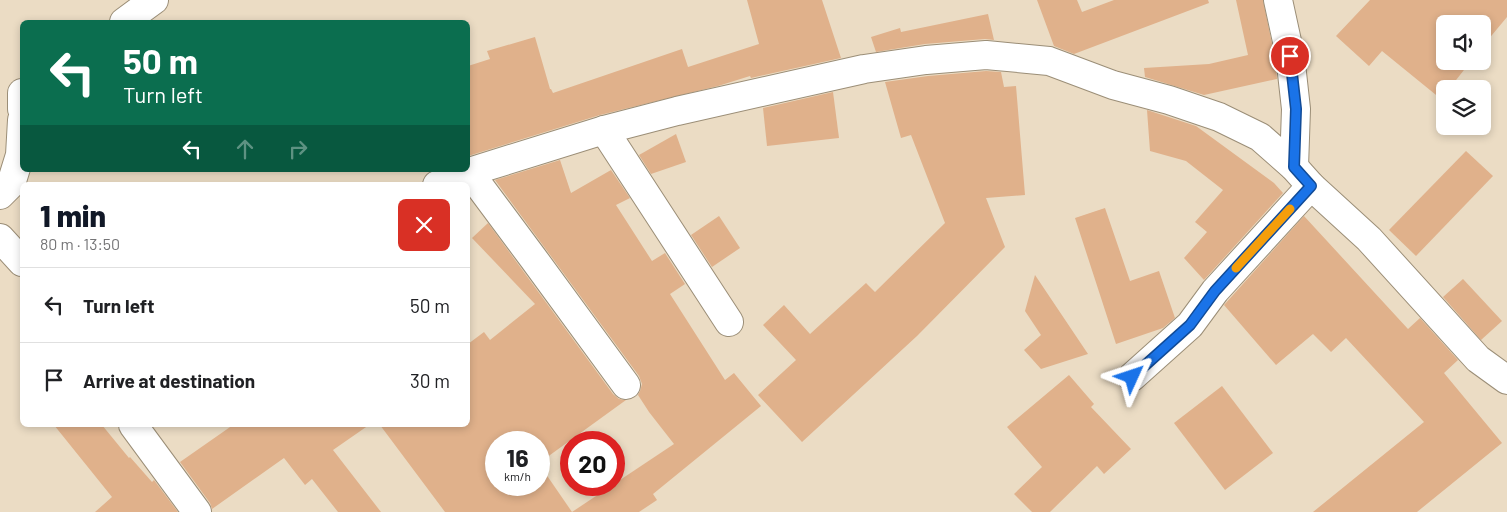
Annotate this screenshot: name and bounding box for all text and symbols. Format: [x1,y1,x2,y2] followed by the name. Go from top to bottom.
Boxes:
[1436,15,1491,135] map controls
[1436,15,1491,70] button: sound
[1269,35,1311,77] pin
[123,39,198,81] text: 50 m
[40,40,105,105] icon: left
[1276,42,1304,70] icon: arrive
[1436,80,1491,135] button: layers
[123,81,203,107] text: Turn left
[178,135,206,163] icon: left
[231,135,259,163] icon: ahead
[284,135,312,163] icon: right
[40,197,106,233] text: 1 min
[398,199,450,251] button: close
[40,234,120,253] text: 80 m · 13:50
[40,291,68,319] icon: left
[83,294,154,317] text: Turn left
[410,294,450,317] text: 50 m
[1105,350,1157,402] position arrow
[40,366,68,394] icon: arrive
[83,369,255,392] text: Arrive at destination
[410,369,450,392] text: 30 m
[560,431,625,496] speed limit sign: 20
[506,442,529,472] text: 16
[504,469,531,483] text: km/h

